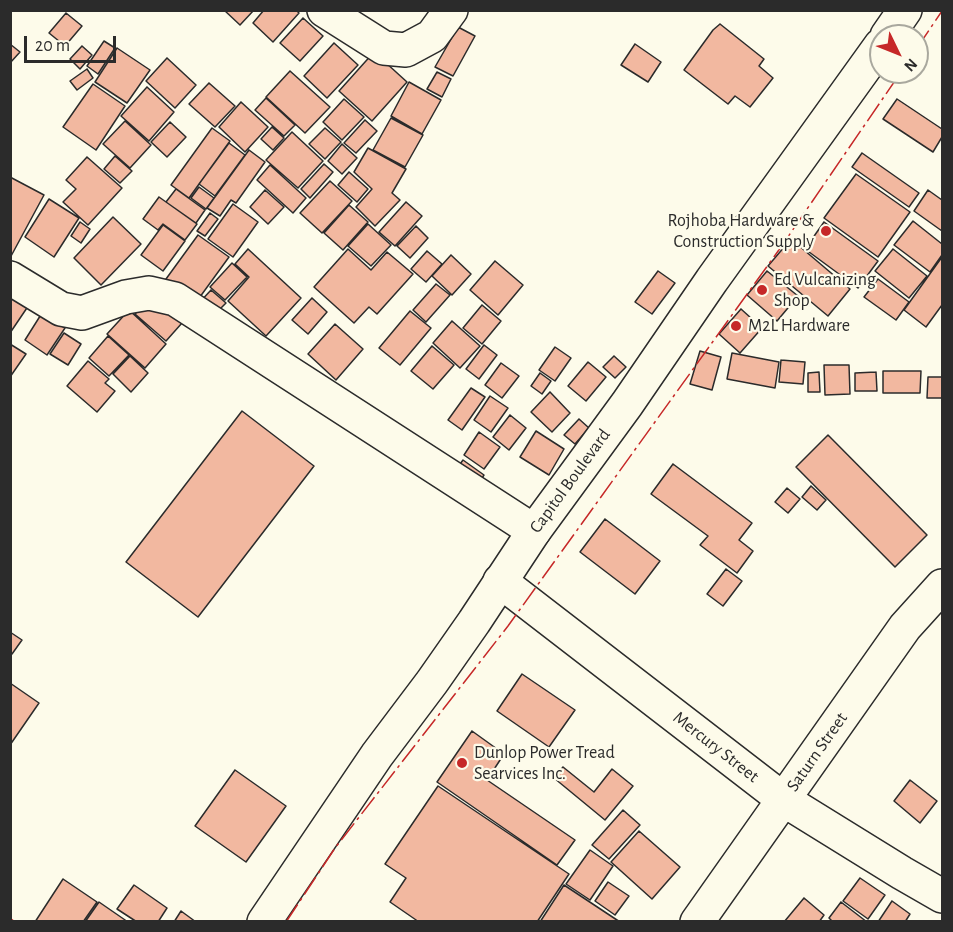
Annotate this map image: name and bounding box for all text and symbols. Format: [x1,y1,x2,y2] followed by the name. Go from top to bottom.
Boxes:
[27,24,118,62] scale bar
[869,24,929,84] north arrow
[35,37,70,55] text: 20 m
[901,55,920,74] text: N
[668,210,814,252] place label: Rojhoba Hardware & Construction Supply
[819,224,833,238] marker: Rojhoba Hardware & Construction Supply
[774,269,876,312] place label: Ed Vulcanizing Shop
[755,283,769,297] marker: Ed Vulcanizing Shop
[748,315,850,337] place label: M2L Hardware
[729,319,743,333] marker: M2L Hardware
[525,425,615,537] street label: Capitol Boulevard
[669,707,763,787] street label: Mercury Street
[782,708,852,796] street label: Saturn Street
[474,742,615,784] place label: Dunlop Power Tread Searvices Inc.
[455,756,469,770] marker: Dunlop Power Tread Searvices Inc.

